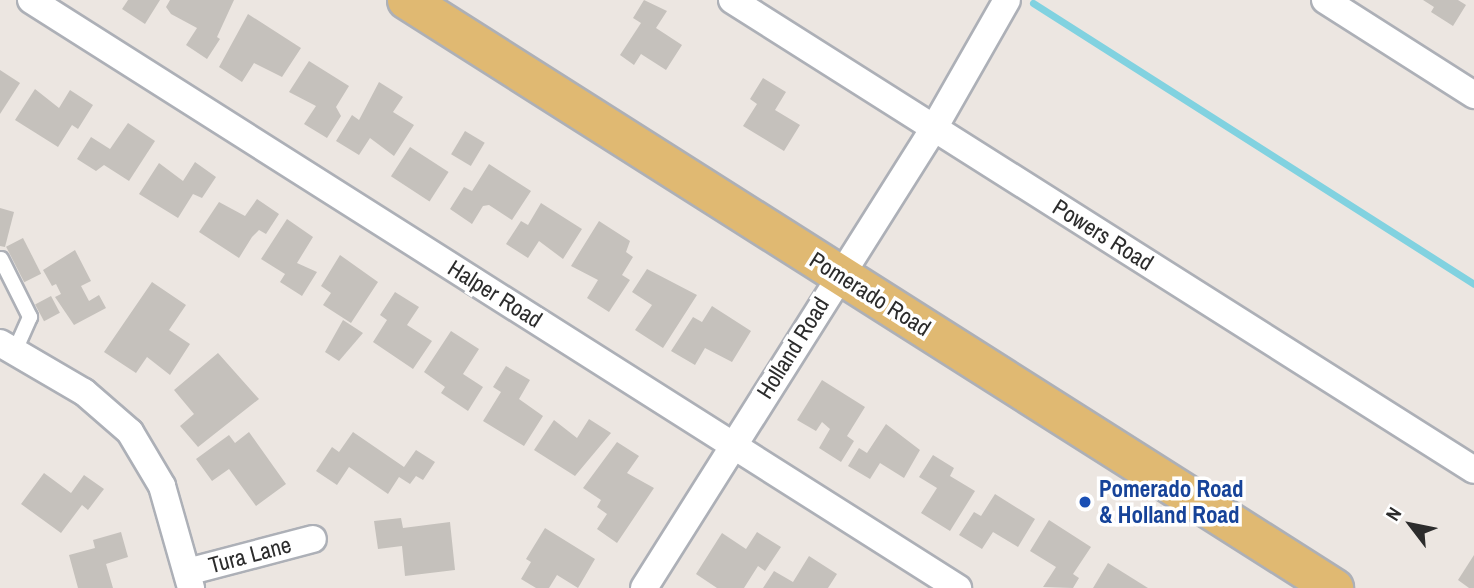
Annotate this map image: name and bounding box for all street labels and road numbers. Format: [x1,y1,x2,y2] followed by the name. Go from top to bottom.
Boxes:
[1048,193,1158,277] street label: Powers Road
[804,246,936,342] street label: Pomerado Road
[443,254,547,334] street label: Halper Road
[751,292,835,404] street label: Holland Road
[206,531,294,579] street label: Tura Lane

